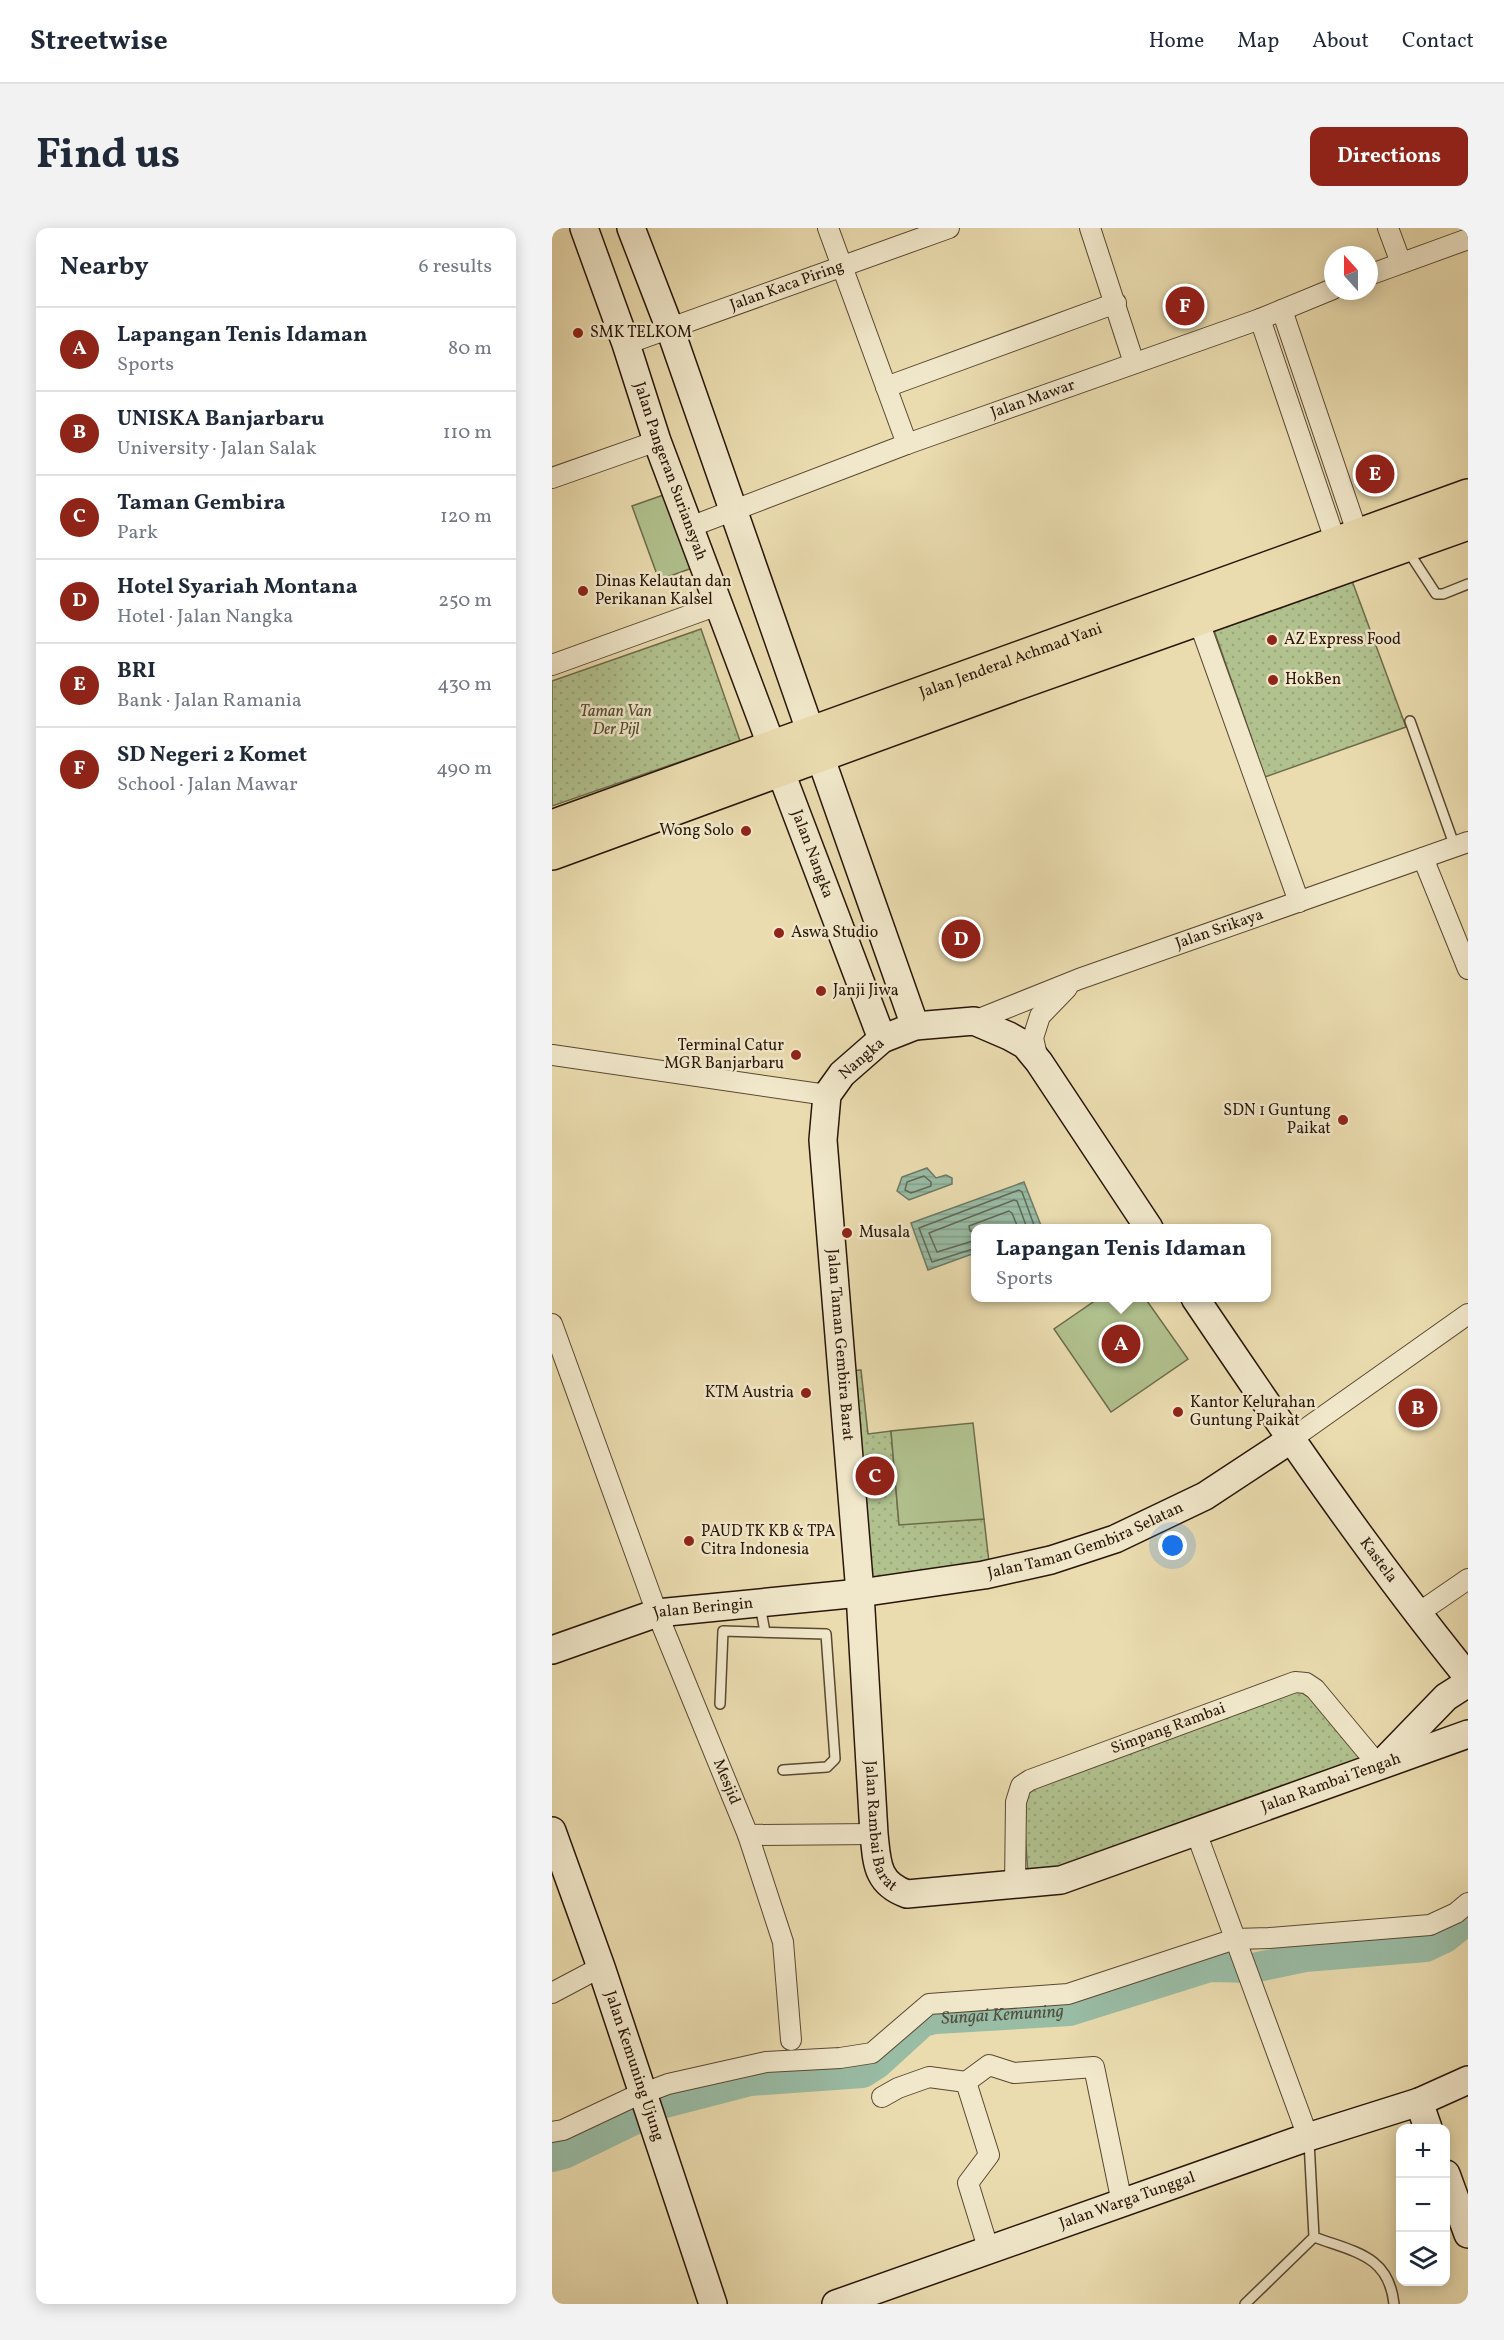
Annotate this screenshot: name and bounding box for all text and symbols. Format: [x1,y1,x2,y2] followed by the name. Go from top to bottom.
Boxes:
[30,22,168,61] text: Streetwise
[1149,27,1204,56] text: Home
[1237,27,1279,56] text: Map
[1312,27,1369,56] text: About
[1402,27,1474,56] text: Contact
[36,127,180,186] text: Find us
[1310,127,1468,186] button: Directions
[1324,246,1378,300] north arrow
[60,249,149,285] text: Nearby
[419,253,492,281] text: 6 results
[727,256,847,317] street label: Jalan Kaca Piring
[1166,284,1204,328] pin: F
[117,320,368,351] text: Lapangan Tenis Idaman
[590,322,692,344] place label: SMK TELKOM
[571,326,585,340] marker: SMK TELKOM
[72,335,87,363] text: A
[448,335,492,363] text: 80 m
[117,351,174,379] text: Sports
[988,374,1079,424] street label: Jalan Mawar
[628,379,712,564] street label: Jalan Pangeran Suriansyah
[117,404,324,435] text: UNISKA Banjarbaru
[73,419,86,447] text: B
[443,419,492,447] text: 110 m
[117,435,317,463] text: University · Jalan Salak
[1356,452,1394,496] pin: E
[117,488,286,519] text: Taman Gembira
[73,503,86,531] text: C
[440,503,492,531] text: 120 m
[117,519,158,547] text: Park
[595,571,732,611] place label: Dinas Kelautan dan Perikanan Kalsel
[117,572,358,603] text: Hotel Syariah Montana
[576,584,590,598] marker: Dinas Kelautan dan Perikanan Kalsel
[72,587,87,615] text: D
[438,587,492,615] text: 250 m
[117,603,293,631] text: Hotel · Jalan Nangka
[916,618,1106,704] street label: Jalan Jenderal Achmad Yani
[1284,629,1401,651] place label: AZ Express Food
[1265,633,1279,647] marker: AZ Express Food
[117,656,156,687] text: BRI
[1285,669,1341,691] place label: HokBen
[73,671,86,699] text: E
[437,671,492,699] text: 430 m
[1266,673,1280,687] marker: HokBen
[117,687,302,715] text: Bank · Jalan Ramania
[580,701,652,741] park label: Taman Van Der Pijl
[117,740,307,771] text: SD Negeri 2 Komet
[74,755,85,783] text: F
[436,755,492,783] text: 490 m
[117,771,298,799] text: School · Jalan Mawar
[785,807,839,902] street label: Jalan Nangka
[659,820,734,842] place label: Wong Solo
[739,824,753,838] marker: Wong Solo
[1172,904,1267,955] street label: Jalan Srikaya
[942,916,980,962] pin: D
[791,922,878,944] place label: Aswa Studio
[772,926,786,940] marker: Aswa Studio
[833,980,899,1002] place label: Janji Jiwa
[814,984,828,998] marker: Janji Jiwa
[834,1033,890,1085] street label: Nangka
[664,1035,784,1075] place label: Terminal Catur MGR Banjarbaru
[789,1048,803,1062] marker: Terminal Catur MGR Banjarbaru
[1223,1100,1331,1140] place label: SDN 1 Guntung Paikat
[1336,1113,1350,1127] marker: SDN 1 Guntung Paikat
[859,1222,910,1244] place label: Musala
[971,1224,1271,1302] popup
[840,1226,854,1240] marker: Musala
[996,1234,1246,1265] text: Lapangan Tenis Idaman
[821,1248,859,1442] street label: Jalan Taman Gembira Barat
[996,1265,1053,1293] text: Sports
[1102,1322,1140,1366] pin: A
[705,1382,794,1404] place label: KTM Austria
[799,1386,813,1400] marker: KTM Austria
[1398,1386,1438,1430] pin: B
[1190,1392,1316,1432] place label: Kantor Kelurahan Guntung Paikat
[1171,1405,1185,1419] marker: Kantor Kelurahan Guntung Paikat
[856,1454,894,1498] pin: C
[986,1497,1187,1585] street label: Jalan Taman Gembira Selatan
[701,1521,836,1561] place label: PAUD TK KB & TPA Citra Indonesia
[1158,1531,1187,1560] your location
[1354,1533,1402,1588] street label: Kastela
[682,1534,696,1548] marker: PAUD TK KB & TPA Citra Indonesia
[650,1593,754,1624] street label: Jalan Beringin
[1108,1698,1229,1760] street label: Simpang Rambai
[1258,1748,1404,1818] street label: Jalan Rambai Tengah
[707,1756,745,1808] street label: Mesjid
[859,1760,902,1898] street label: Jalan Rambai Barat
[599,1988,669,2144] street label: Jalan Kemuning Ujung
[940,1999,1065,2031] water label: Sungai Kemuning
[1396,2124,1450,2286] map controls
[1396,2124,1450,2178] button: +
[1056,2167,1199,2235] street label: Jalan Warga Tunggal
[1396,2178,1450,2232] button: −
[1396,2232,1450,2286] button: layers

